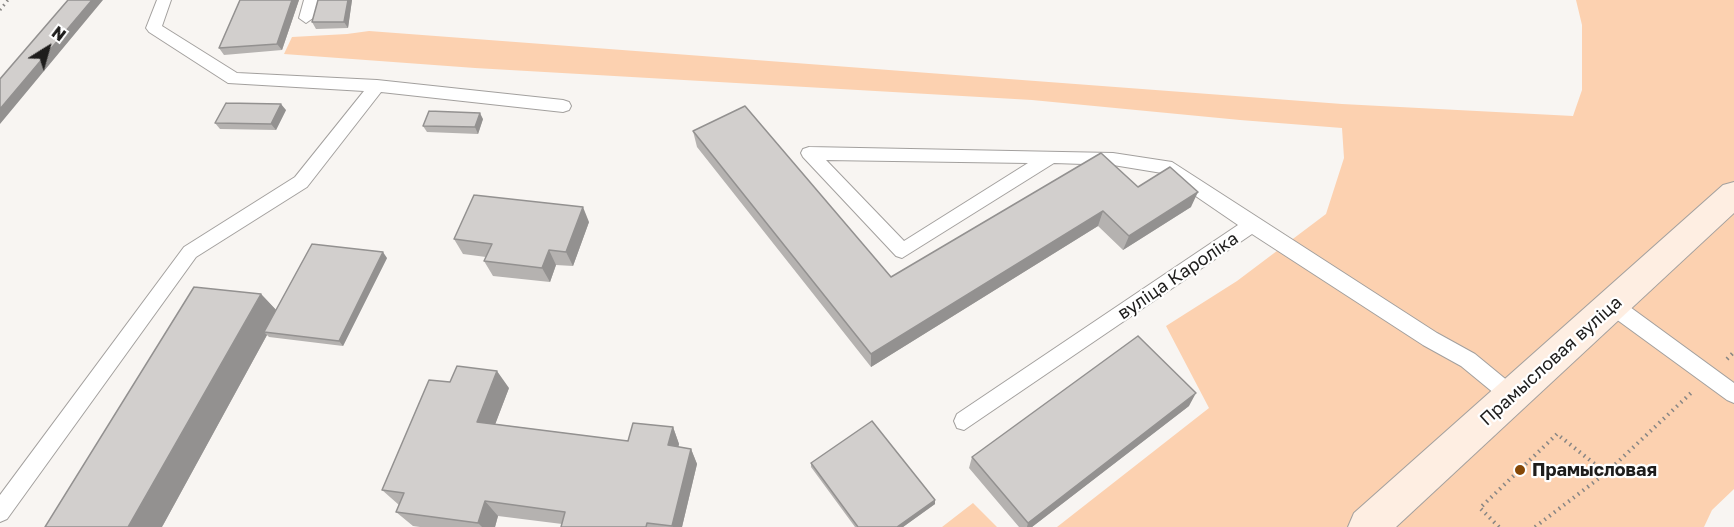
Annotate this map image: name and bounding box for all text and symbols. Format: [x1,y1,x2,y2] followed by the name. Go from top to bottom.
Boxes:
[18,18,78,78] north arrow
[48,22,70,45] text: N
[1114,228,1242,324] street label: вуліца Кароліка
[1476,292,1626,430] street label: Прамысловая вуліца
[1532,459,1657,481] place label: Прамысловая
[1513,463,1527,477] marker: Прамысловая

